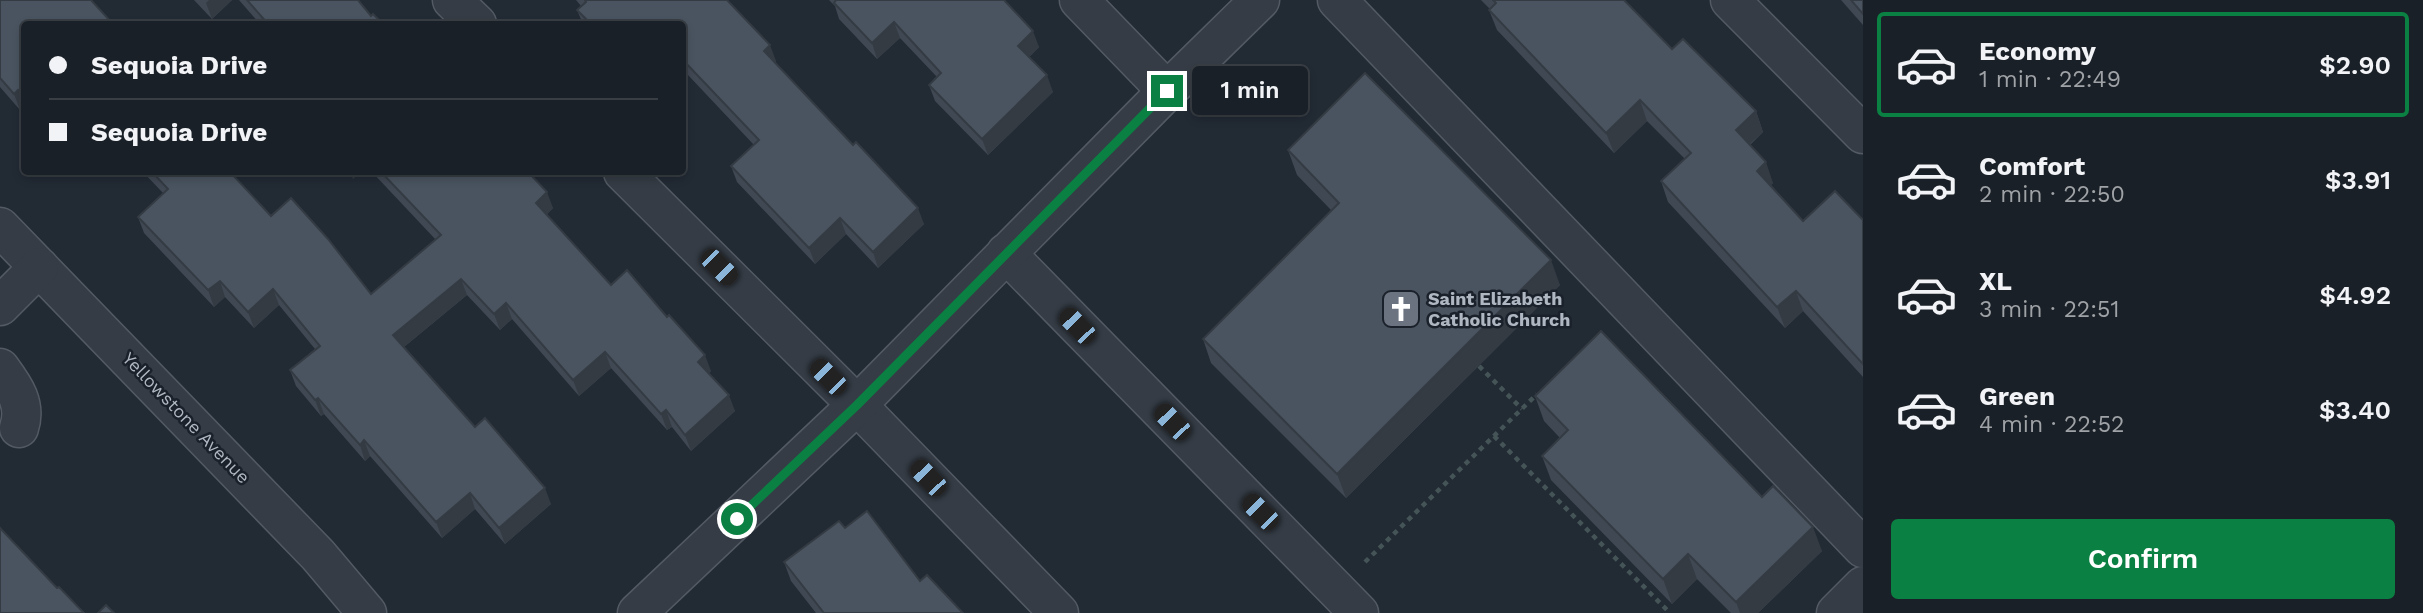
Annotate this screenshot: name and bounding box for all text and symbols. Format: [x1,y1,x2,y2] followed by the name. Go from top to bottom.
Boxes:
[1895,33,1958,96] icon: car
[1979,36,2096,66] text: Economy
[91,50,267,80] text: Sequoia Drive
[2319,50,2391,80] text: $2.90
[1192,66,1307,116] callout: 1 min
[1979,66,2121,93] text: 1 min · 22:49
[1151,75,1183,107] route end
[1220,77,1280,104] text: 1 min
[91,117,267,147] text: Sequoia Drive
[1895,148,1958,211] icon: car
[1979,151,2085,181] text: Comfort
[2325,165,2391,195] text: $3.91
[1979,181,2125,208] text: 2 min · 22:50
[697,245,742,289] car
[1895,263,1958,326] icon: car
[1979,266,2012,296] text: XL
[2320,280,2391,310] text: $4.92
[1380,288,1422,330] church icon: Saint Elizabeth Catholic Church
[1428,288,1570,330] place label: Saint Elizabeth Catholic Church
[1979,296,2119,323] text: 3 min · 22:51
[1055,304,1100,348] car
[118,348,254,488] street label: Yellowstone Avenue
[806,355,851,399] car
[1895,378,1958,441] icon: car
[1979,381,2055,411] text: Green
[2319,395,2391,425] text: $3.40
[1150,400,1195,444] car
[1979,411,2124,438] text: 4 min · 22:52
[906,456,951,500] car
[1238,490,1283,534] car
[721,503,753,535] route start
[1891,519,2395,599] button: Confirm

